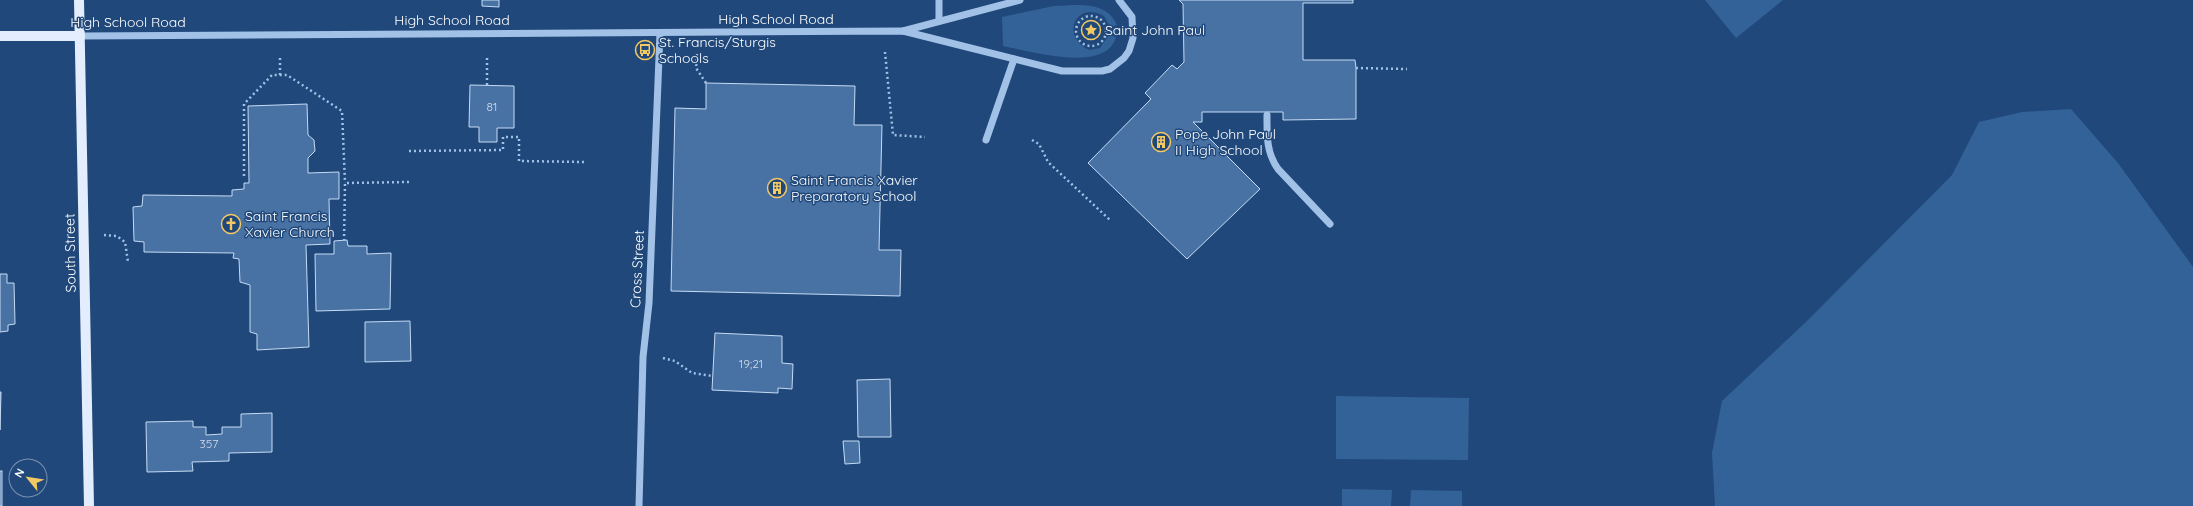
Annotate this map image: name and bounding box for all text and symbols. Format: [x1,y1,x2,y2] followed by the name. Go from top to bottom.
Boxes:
[718,10,834,28] street label: High School Road
[394,11,510,29] street label: High School Road
[70,13,186,31] street label: High School Road
[1080,19,1102,41] place icon: Saint John Paul
[1105,21,1205,39] place label: Saint John Paul
[659,33,776,67] place label: St. Francis/Sturgis Schools
[634,39,656,61] bus stop icon: St. Francis/Sturgis Schools
[487,99,497,114] house number: 81
[1175,125,1276,159] place label: Pope John Paul II High School
[1150,131,1172,153] building icon: Pope John Paul II High School
[791,171,918,205] place label: Saint Francis Xavier Preparatory School
[766,177,788,199] building icon: Saint Francis Xavier Preparatory School
[245,207,335,241] place label: Saint Francis Xavier Church
[60,213,80,293] street label: South Street
[220,213,242,235] church icon: Saint Francis Xavier Church
[626,229,648,308] street label: Cross Street
[739,356,763,371] house number: 19;21
[200,436,218,451] house number: 357
[8,458,48,498] north arrow
[11,466,27,480] text: N

